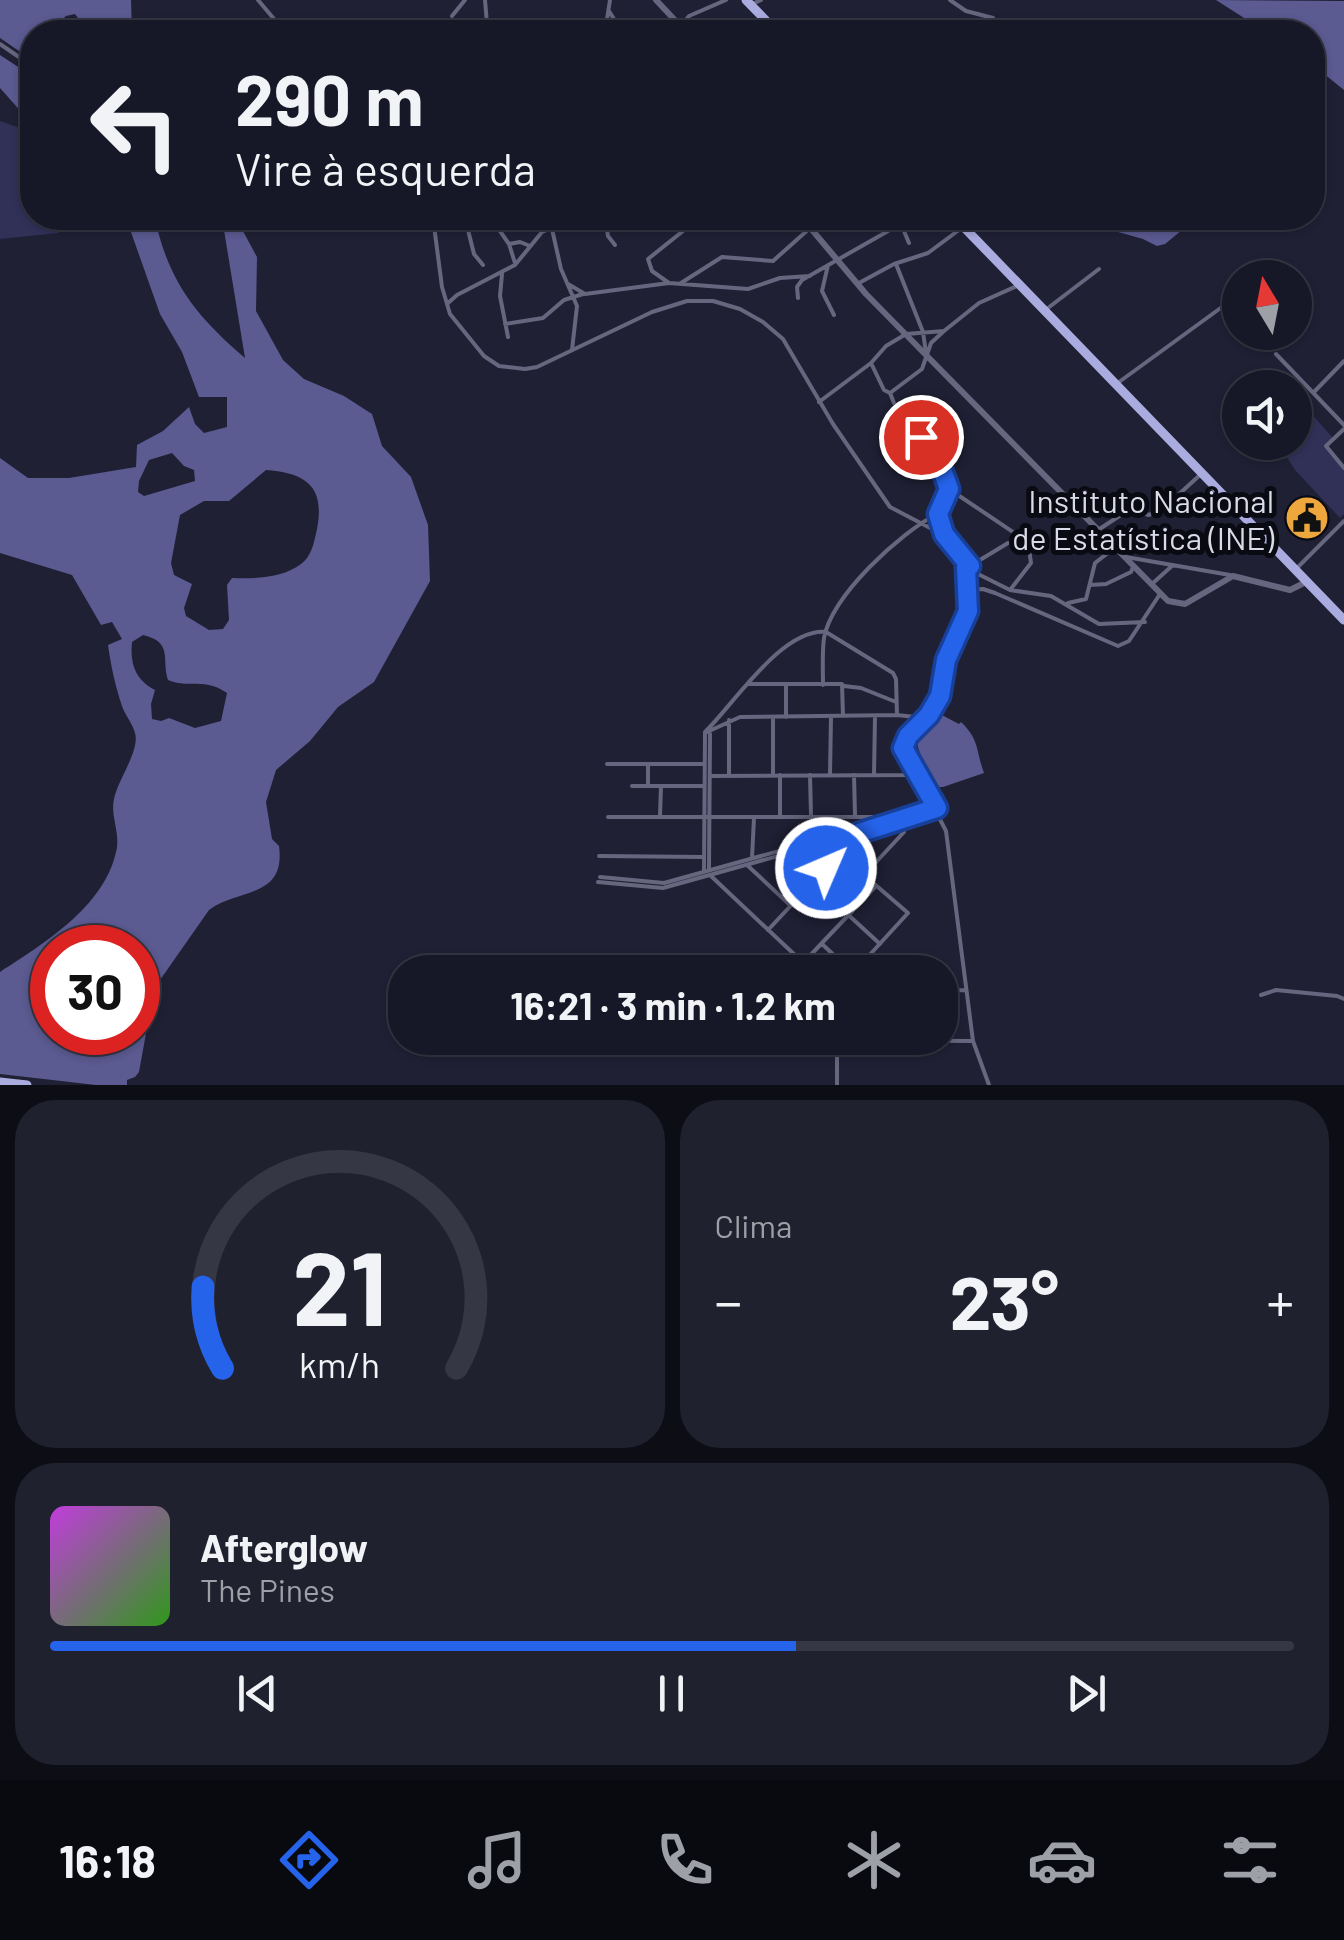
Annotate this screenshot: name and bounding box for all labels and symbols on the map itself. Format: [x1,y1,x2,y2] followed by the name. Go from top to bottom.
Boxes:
[1222,260,1312,350] north arrow
[879,395,964,480] pin
[1012,481,1275,556] place label: Instituto Nacional de Estatística (INE)
[1284,495,1330,541] public building icon: Instituto Nacional de Estatística (INE)
[774,816,878,920] position arrow
[30,925,160,1055] speed limit sign: 30

